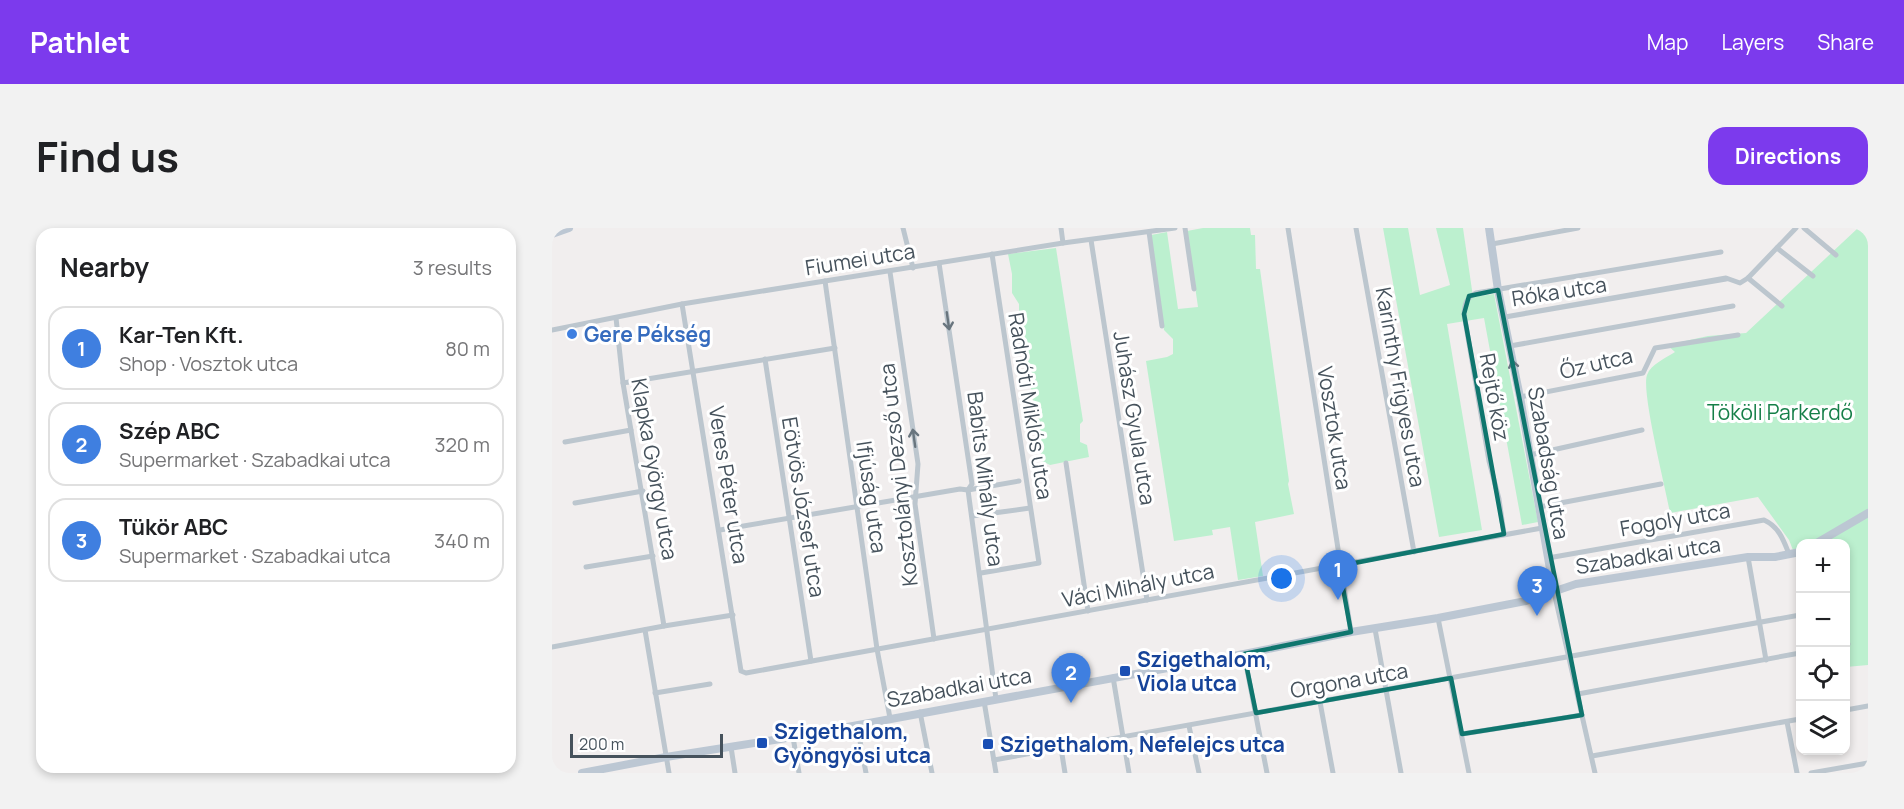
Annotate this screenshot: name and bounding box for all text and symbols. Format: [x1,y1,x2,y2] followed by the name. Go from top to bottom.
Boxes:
[30,23,130,61] text: Pathlet
[1647,28,1688,56] text: Map
[1721,28,1784,56] text: Layers
[1817,28,1874,56] text: Share
[36,127,179,185] text: Find us
[1708,127,1868,185] button: Directions
[803,237,917,281] street label: Fiumei utca
[60,249,149,285] text: Nearby
[413,254,492,281] text: 3 results
[1510,270,1608,312] street label: Róka utca
[1370,285,1432,489] street label: Karinthy Frigyes utca
[942,311,953,331] one-way arrow
[1002,311,1060,501] street label: Radnóti Miklós utca
[119,320,244,350] text: Kar-Ten Kft.
[584,320,711,348] place label: Gere Pékség
[565,327,579,341] marker: Gere Pékség
[1107,329,1163,507] street label: Juhász Gyula utca
[77,335,86,362] text: 1
[445,335,490,362] text: 80 m
[1557,341,1635,385] street label: Őz utca
[119,350,298,377] text: Shop · Vosztok utca
[1474,351,1516,443] street label: Rejtő köz
[1508,359,1519,379] one-way arrow
[872,362,924,588] street label: Kosztolányi Dezső utca
[1311,364,1359,492] street label: Vosztok utca
[625,376,685,562] street label: Klapka György utca
[1522,384,1576,542] street label: Szabadság utca
[961,390,1011,568] street label: Babits Mihály utca
[1707,398,1853,426] park label: Tököli Parkerdő
[703,404,755,566] street label: Veres Péter utca
[776,415,832,599] street label: Eötvös József utca
[119,416,220,446] text: Szép ABC
[909,428,920,448] one-way arrow
[76,431,87,458] text: 2
[434,431,490,458] text: 320 m
[850,439,894,555] street label: Ifjúság utca
[119,446,391,473] text: Supermarket · Szabadkai utca
[1618,496,1732,542] street label: Fogoly utca
[119,512,228,542] text: Tükör ABC
[76,527,87,554] text: 3
[434,527,490,554] text: 340 m
[1573,530,1723,580] street label: Szabadkai utca
[1796,539,1850,755] map controls
[1796,539,1850,593] button: +
[119,542,391,569] text: Supermarket · Szabadkai utca
[1318,550,1358,600] pin: 1
[1060,557,1216,613] street label: Váci Mihály utca
[1267,564,1296,593] your location
[1518,566,1556,616] pin: 3
[1796,593,1850,647] button: −
[1137,645,1272,697] place label: Szigethalom, Viola utca
[1796,647,1850,701] button: locate
[1052,654,1090,703] pin: 2
[1288,656,1410,704] street label: Orgona utca
[884,660,1034,714] street label: Szabadkai utca
[1118,664,1132,678] marker: Szigethalom, Viola utca
[1796,701,1850,755] button: layers
[774,717,931,769] place label: Szigethalom, Gyöngyösi utca
[1000,730,1285,758] place label: Szigethalom, Nefelejcs utca
[570,731,723,758] scale bar
[579,733,624,755] text: 200 m
[755,736,769,750] marker: Szigethalom, Gyöngyösi utca
[981,737,995,751] marker: Szigethalom, Nefelejcs utca

